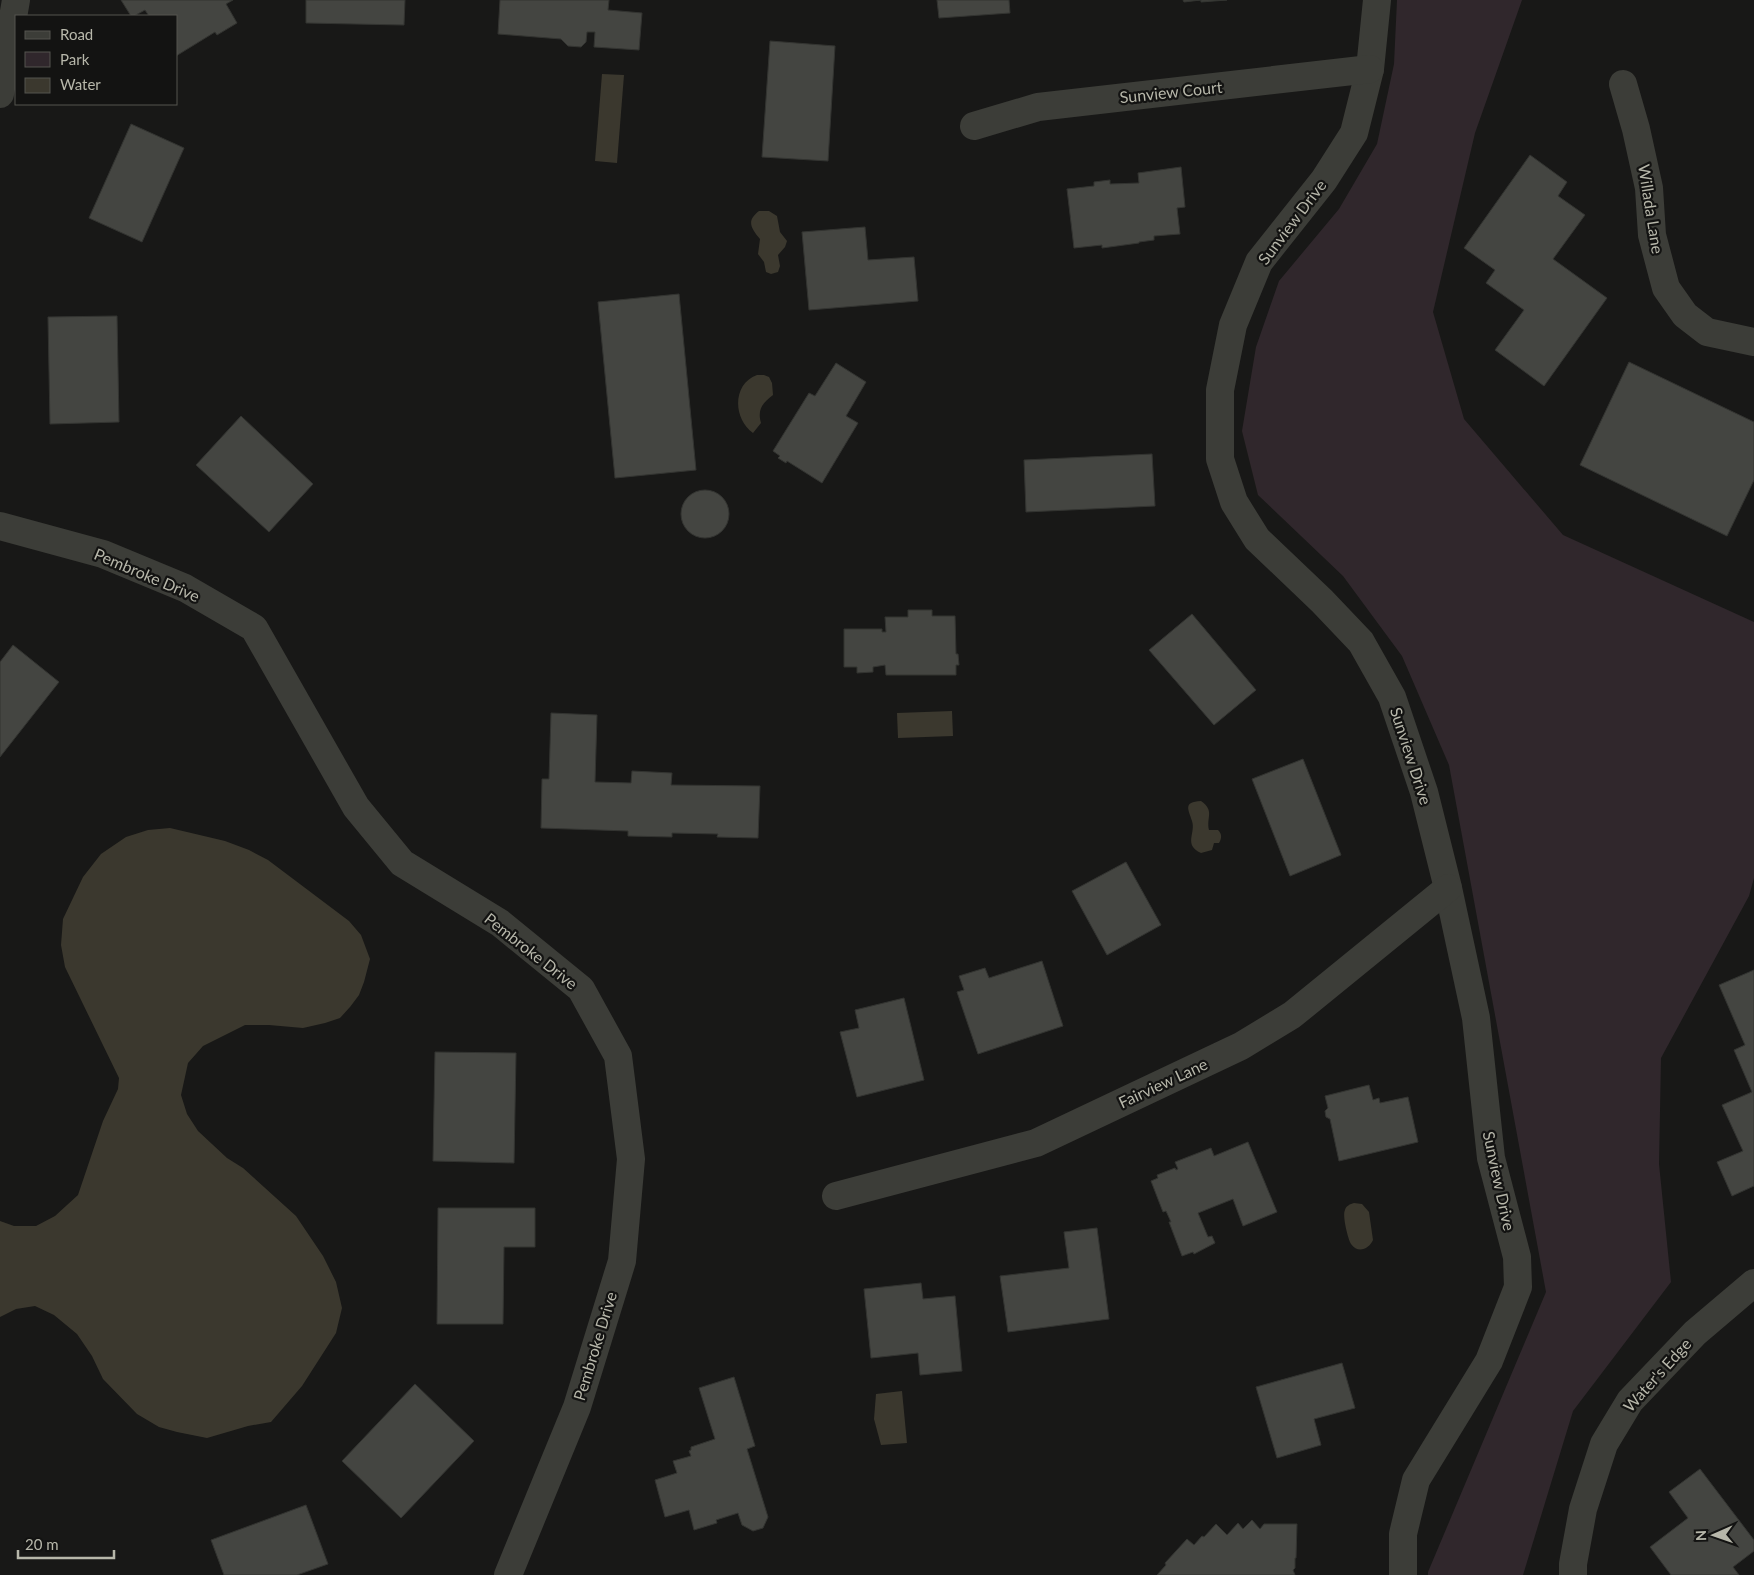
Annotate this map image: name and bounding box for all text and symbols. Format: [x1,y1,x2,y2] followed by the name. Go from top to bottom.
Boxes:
[15,15,178,105] legend
[60,25,93,43] text: Road
[60,50,90,68] text: Park
[60,75,101,93] text: Water
[1119,77,1223,106] street label: Sunview Court
[1635,163,1668,255] street label: Willada Lane
[1254,176,1330,268] street label: Sunview Drive
[92,544,203,605] street label: Pembroke Drive
[1387,705,1436,807] street label: Sunview Drive
[481,908,582,993] street label: Pembroke Drive
[1115,1054,1210,1111] street label: Fairview Lane
[1480,1129,1519,1232] street label: Sunview Drive
[569,1289,620,1403] street label: Pembroke Drive
[1619,1334,1695,1415] street label: Water's Edge
[1689,1510,1739,1560] north arrow
[18,1528,114,1560] scale bar
[1692,1530,1709,1541] text: N
[25,1535,59,1553] text: 20 m

